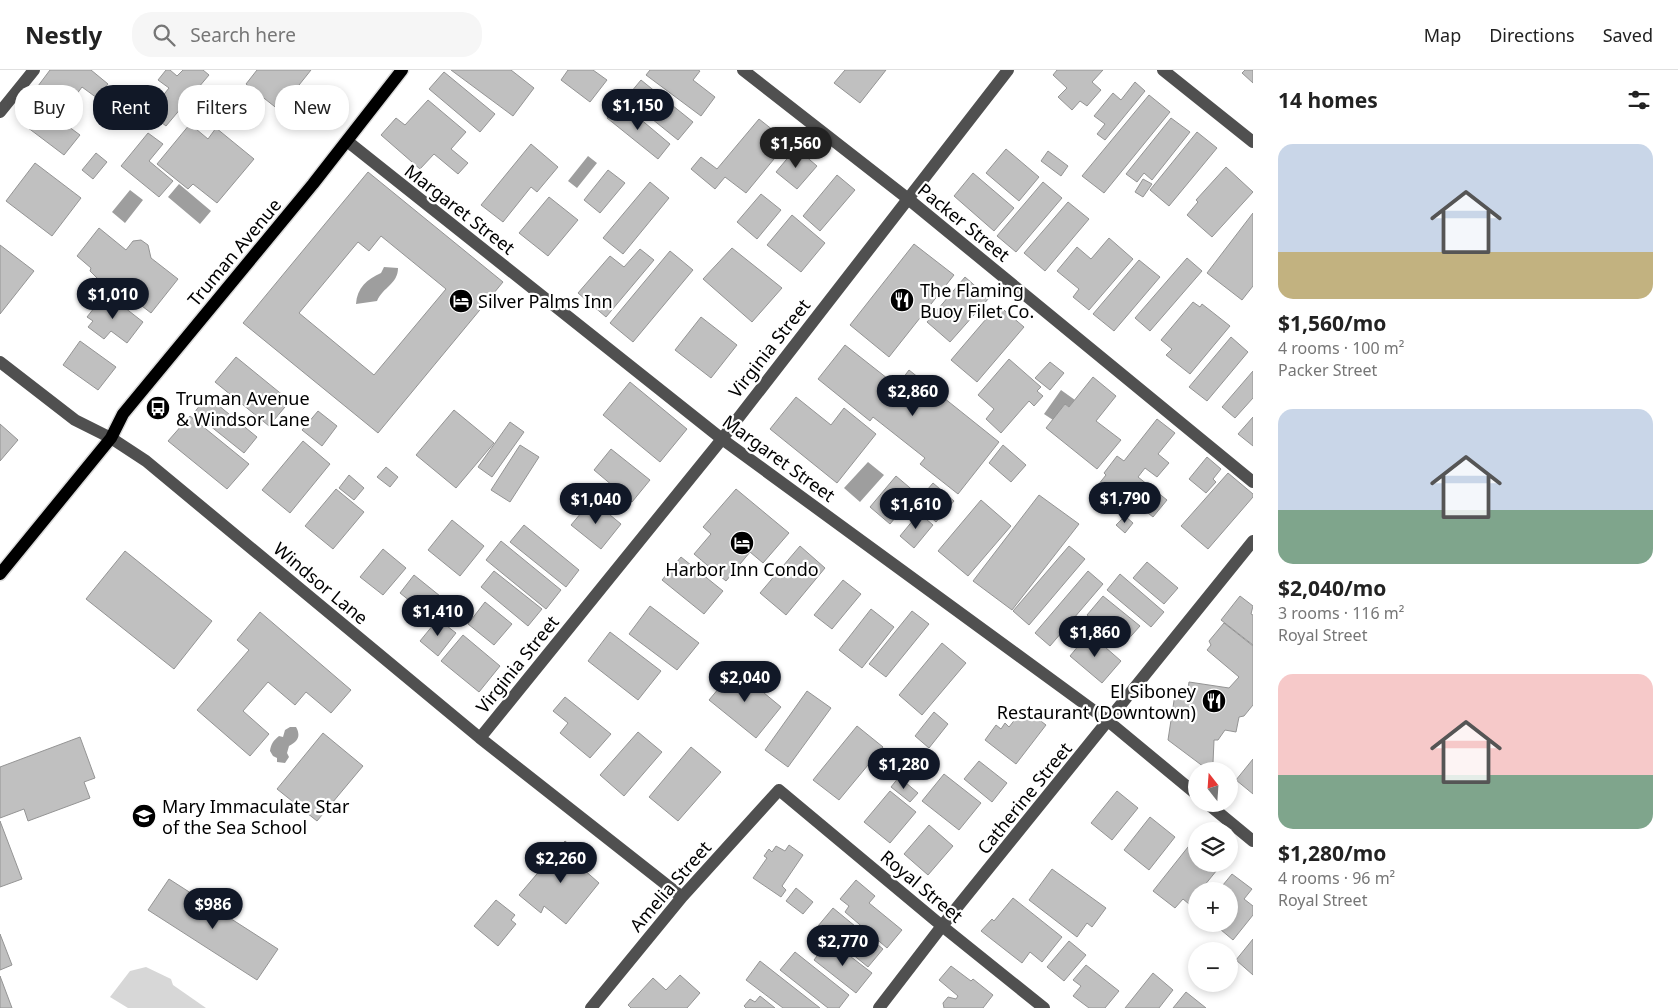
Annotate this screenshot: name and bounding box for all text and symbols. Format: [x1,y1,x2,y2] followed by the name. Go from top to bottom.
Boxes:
[132,12,482,57] search box
[25,18,102,51] text: Nestly
[150,21,178,49] icon: search
[190,22,296,48] text: Search here
[1424,23,1461,47] text: Map
[1489,23,1575,47] text: Directions
[1603,23,1653,47] text: Saved
[15,85,83,130] chip: Buy
[93,85,168,130] chip: Rent
[178,85,265,130] chip: Filters
[275,85,349,130] chip: New
[1278,86,1378,114] text: 14 homes
[1625,86,1653,114] icon: filters
[597,88,679,131] pin: $1,150
[613,94,663,116] text: $1,150
[755,126,837,169] pin: $1,560
[771,132,821,154] text: $1,560
[400,158,520,260] street label: Margaret Street
[1421,177,1511,267] icon: home
[913,178,1015,267] street label: Packer Street
[182,193,286,311] street label: Truman Avenue
[72,278,154,320] pin: $1,010
[920,278,1034,323] place label: The Flaming Buoy Filet Co.
[88,283,138,305] text: $1,010
[889,287,915,313] restaurant icon: The Flaming Buoy Filet Co.
[448,288,474,314] hotel icon: Silver Palms Inn
[478,289,613,313] place label: Silver Palms Inn
[723,293,815,402] street label: Virginia Street
[1278,309,1386,337] text: $1,560/mo
[1278,337,1404,359] text: 4 rooms · 100 m²
[1278,359,1377,381] text: Packer Street
[872,374,954,417] pin: $2,860
[888,380,938,402] text: $2,860
[176,386,310,431] place label: Truman Avenue & Windsor Lane
[145,395,171,421] bus stop icon: Truman Avenue & Windsor Lane
[718,409,840,507] street label: Margaret Street
[1421,442,1511,532] icon: home
[555,482,637,525] pin: $1,040
[1084,482,1166,524] pin: $1,790
[1100,487,1150,509] text: $1,790
[571,488,621,510] text: $1,040
[875,488,957,530] pin: $1,610
[891,493,941,515] text: $1,610
[729,530,755,556] hotel icon: Harbor Inn Condo
[269,537,373,629] street label: Windsor Lane
[665,557,819,581] place label: Harbor Inn Condo
[1278,574,1386,602] text: $2,040/mo
[397,594,479,637] pin: $1,410
[413,600,463,622] text: $1,410
[1278,602,1404,624] text: 3 rooms · 116 m²
[470,610,564,718] street label: Virginia Street
[1054,616,1136,658] pin: $1,860
[1070,621,1120,643] text: $1,860
[1278,624,1367,646] text: Royal Street
[704,660,786,703] pin: $2,040
[720,666,770,688] text: $2,040
[997,679,1197,724] place label: El Siboney Restaurant (Downtown)
[1201,688,1227,714] restaurant icon: El Siboney Restaurant (Downtown)
[1421,707,1511,797] icon: home
[971,737,1077,859] street label: Catherine Street
[863,748,945,790] pin: $1,280
[879,753,929,775] text: $1,280
[1188,762,1238,812] north arrow
[1188,762,1238,992] map controls
[162,794,350,839] place label: Mary Immaculate Star of the Sea School
[131,803,157,829] school or university icon: Mary Immaculate Star of the Sea School
[1188,822,1238,872] button: layers
[624,835,716,936] street label: Amelia Street
[1278,839,1386,867] text: $1,280/mo
[520,842,602,884] pin: $2,260
[876,844,969,928] street label: Royal Street
[536,847,586,869] text: $2,260
[1278,867,1395,889] text: 4 rooms · 96 m²
[1188,882,1238,932] button: +
[183,888,243,930] pin: $986
[1278,889,1367,911] text: Royal Street
[195,893,231,915] text: $986
[802,924,884,967] pin: $2,770
[818,930,868,952] text: $2,770
[1188,942,1238,992] button: −

